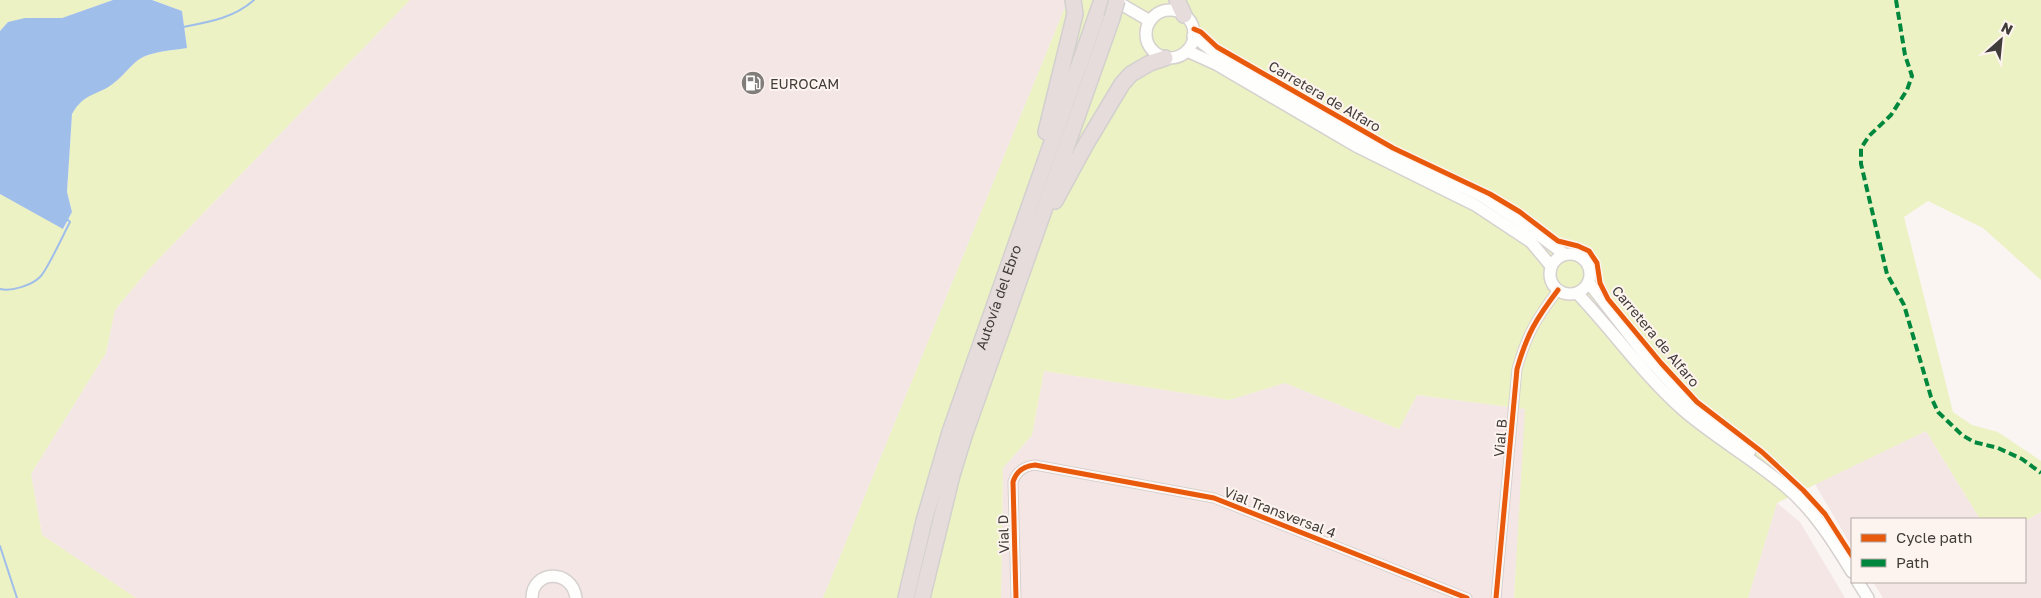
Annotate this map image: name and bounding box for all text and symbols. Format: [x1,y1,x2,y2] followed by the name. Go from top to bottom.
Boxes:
[1976,15,2026,65] north arrow
[1999,18,2016,38] text: N
[1266,57,1384,135] street label: Carretera de Alfaro
[740,70,766,96] fuel station icon: EUROCAM
[770,75,839,92] place label: EUROCAM
[971,242,1024,352] street label: Autovía del Ebro
[1609,282,1703,390] street label: Carretera de Alfaro
[1490,418,1510,458] street label: Vial B
[1222,483,1338,541] street label: Vial Transversal 4
[994,514,1012,554] street label: Vial D
[1851,518,2026,583] legend
[1896,528,1972,546] text: Cycle path
[1896,553,1929,571] text: Path

